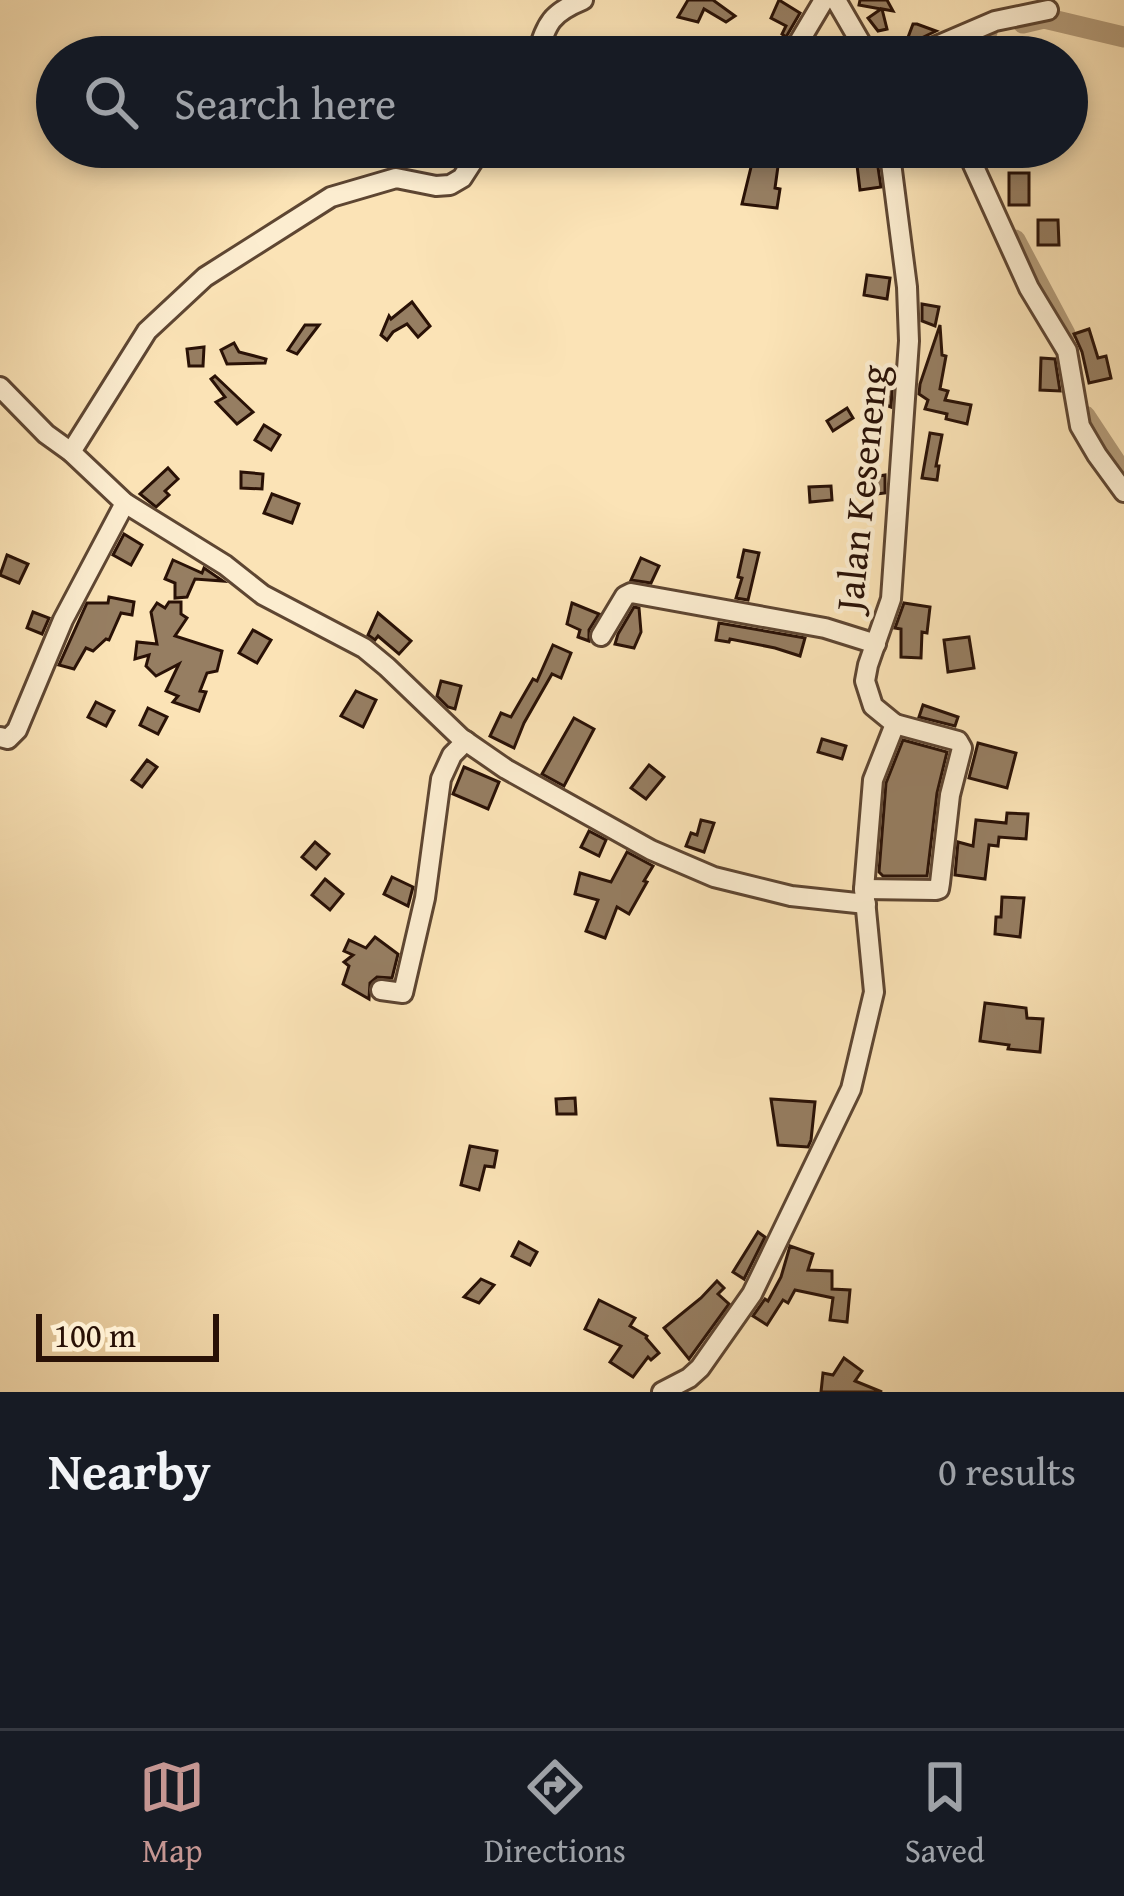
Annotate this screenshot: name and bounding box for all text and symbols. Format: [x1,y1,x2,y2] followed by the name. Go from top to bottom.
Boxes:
[36,36,1088,168] search box
[78,69,144,135] icon: search
[174,70,396,135] text: Search here
[819,361,902,619] street label: Jalan Keseneng
[36,1308,219,1361] scale bar
[54,1311,136,1359] text: 100 m
[48,1433,211,1508] text: Nearby
[938,1442,1076,1499] text: 0 results
[139,1754,205,1874] tab: Map
[484,1754,626,1874] tab: Directions
[905,1754,985,1874] tab: Saved

